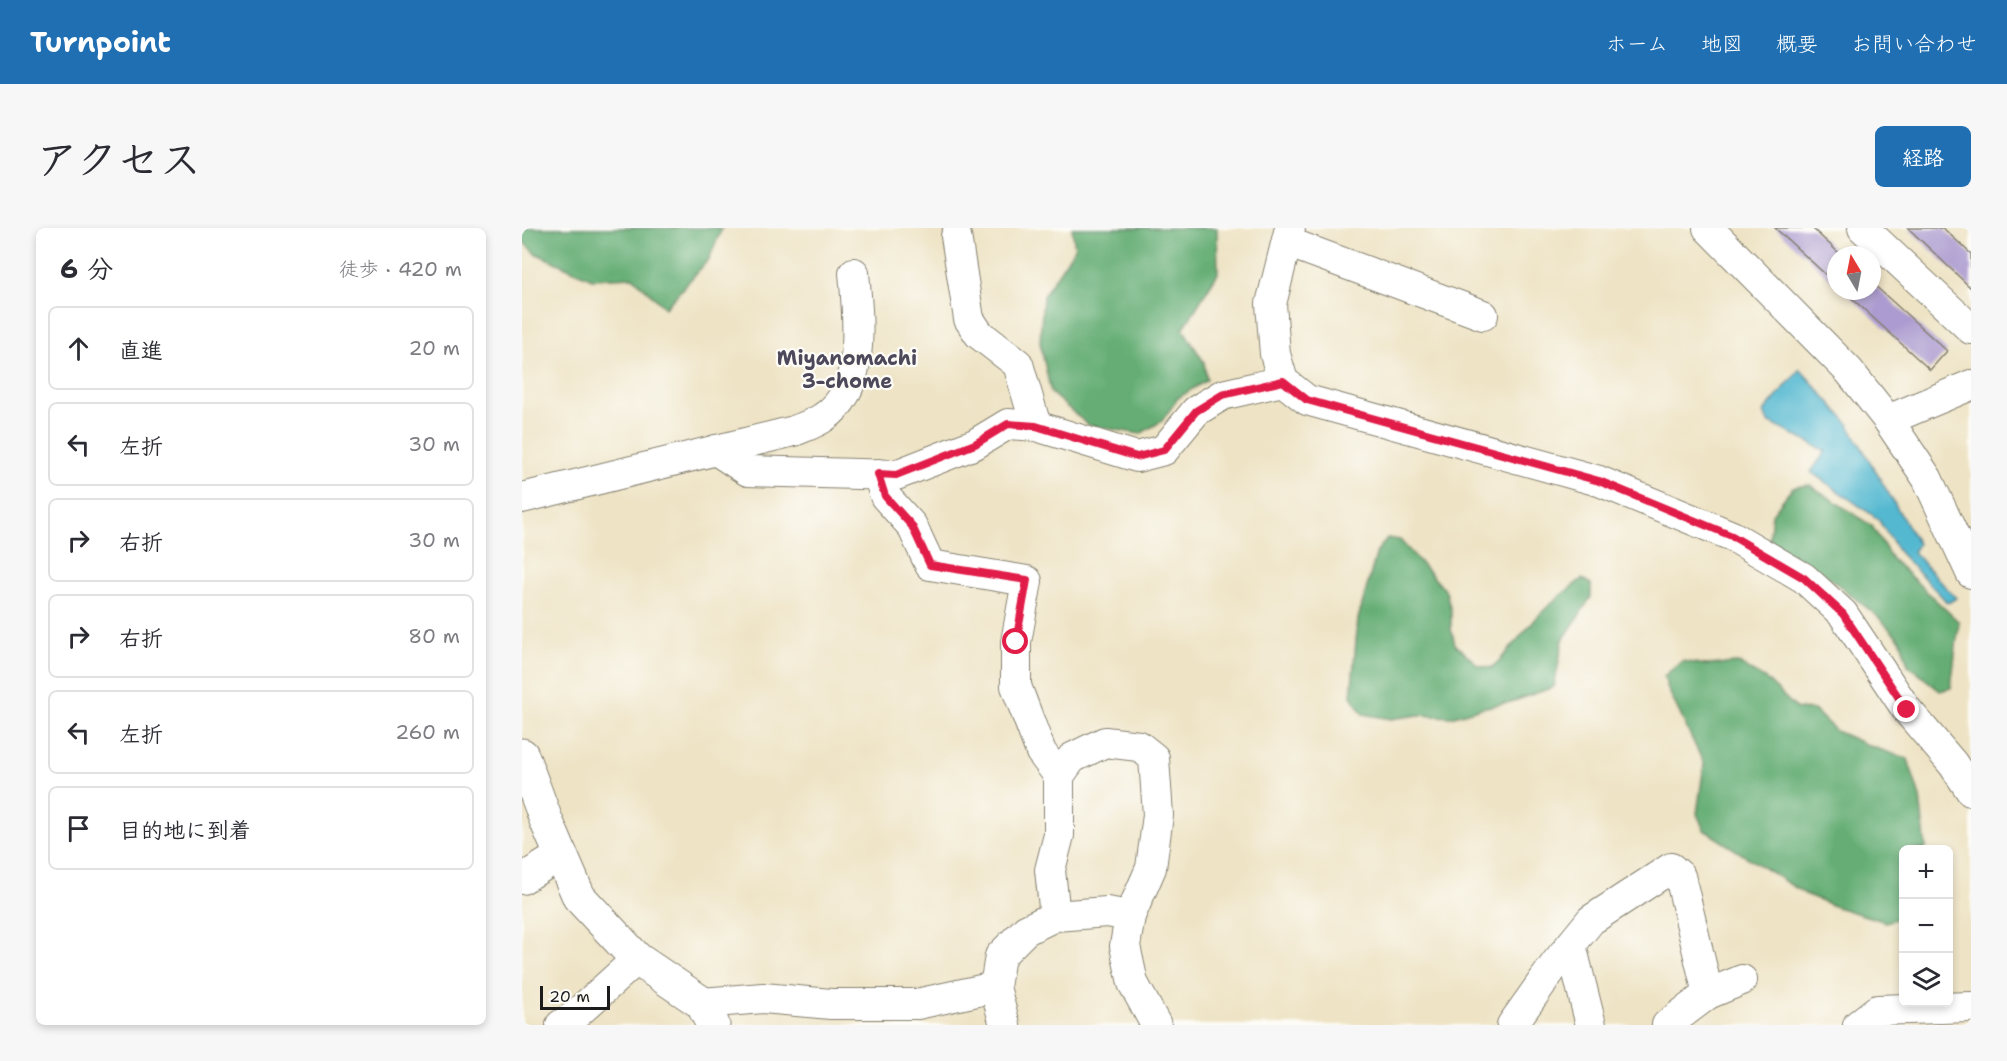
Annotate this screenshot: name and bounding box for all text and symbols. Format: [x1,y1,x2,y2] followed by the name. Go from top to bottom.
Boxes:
[30,23,171,61] text: Turnpoint
[1606,30,1668,58] text: ホーム
[1701,30,1743,58] text: 地図
[1776,30,1818,58] text: 概要
[1851,30,1977,58] text: お問い合わせ
[1875,126,1971,187] button: 経路
[36,131,201,187] text: アクセス
[1827,246,1881,300] north arrow
[60,251,113,286] text: 6 分
[339,256,462,282] text: 徒歩 · 420 m
[62,332,95,365] icon: ahead
[409,335,460,361] text: 20 m
[119,336,163,365] text: 直進
[777,345,917,394] district label: Miyanomachi 3-chome
[62,428,95,461] icon: left
[408,431,460,457] text: 30 m
[119,432,163,461] text: 左折
[62,524,95,557] icon: right
[408,527,460,553] text: 30 m
[119,528,163,557] text: 右折
[62,620,95,653] icon: right
[408,623,460,649] text: 80 m
[119,624,163,653] text: 右折
[1002,628,1028,654] route start
[1893,696,1919,722] route end
[62,716,95,749] icon: left
[395,719,460,745] text: 260 m
[119,720,163,749] text: 左折
[62,812,95,845] icon: arrive
[119,816,251,845] text: 目的地に到着
[1899,845,1953,1007] map controls
[1899,845,1953,899] button: +
[1899,899,1953,953] button: −
[1899,953,1953,1007] button: layers
[540,983,610,1010] scale bar
[549,986,590,1007] text: 20 m

